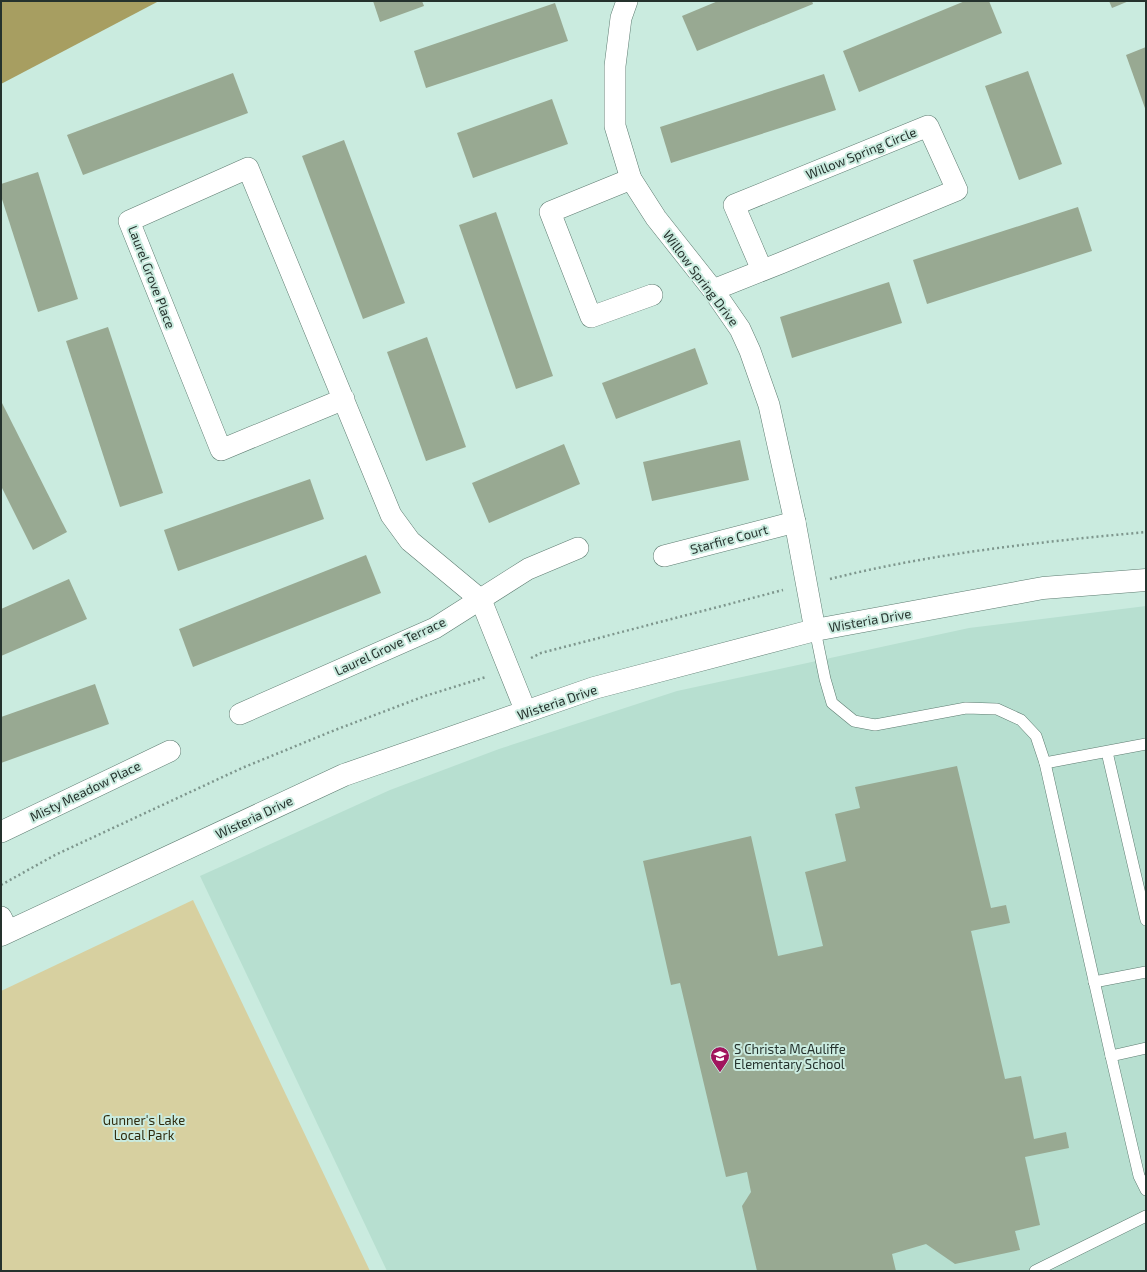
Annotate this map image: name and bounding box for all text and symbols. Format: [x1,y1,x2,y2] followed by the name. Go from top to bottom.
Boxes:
[803,124,919,182] street label: Willow Spring Circle
[125,223,179,331] street label: Laurel Grove Place
[660,227,742,329] street label: Willow Spring Drive
[688,521,770,557] street label: Starfire Court
[828,605,912,635] street label: Wisteria Drive
[332,613,448,679] street label: Laurel Grove Terrace
[515,681,599,723] street label: Wisteria Drive
[27,757,143,825] street label: Misty Meadow Place
[213,792,295,842] street label: Wisteria Drive
[734,1041,846,1072] place label: S Christa McAuliffe Elementary School
[709,1045,731,1073] school or university icon: S Christa McAuliffe Elementary School
[103,1112,185,1143] park label: Gunner's Lake Local Park

